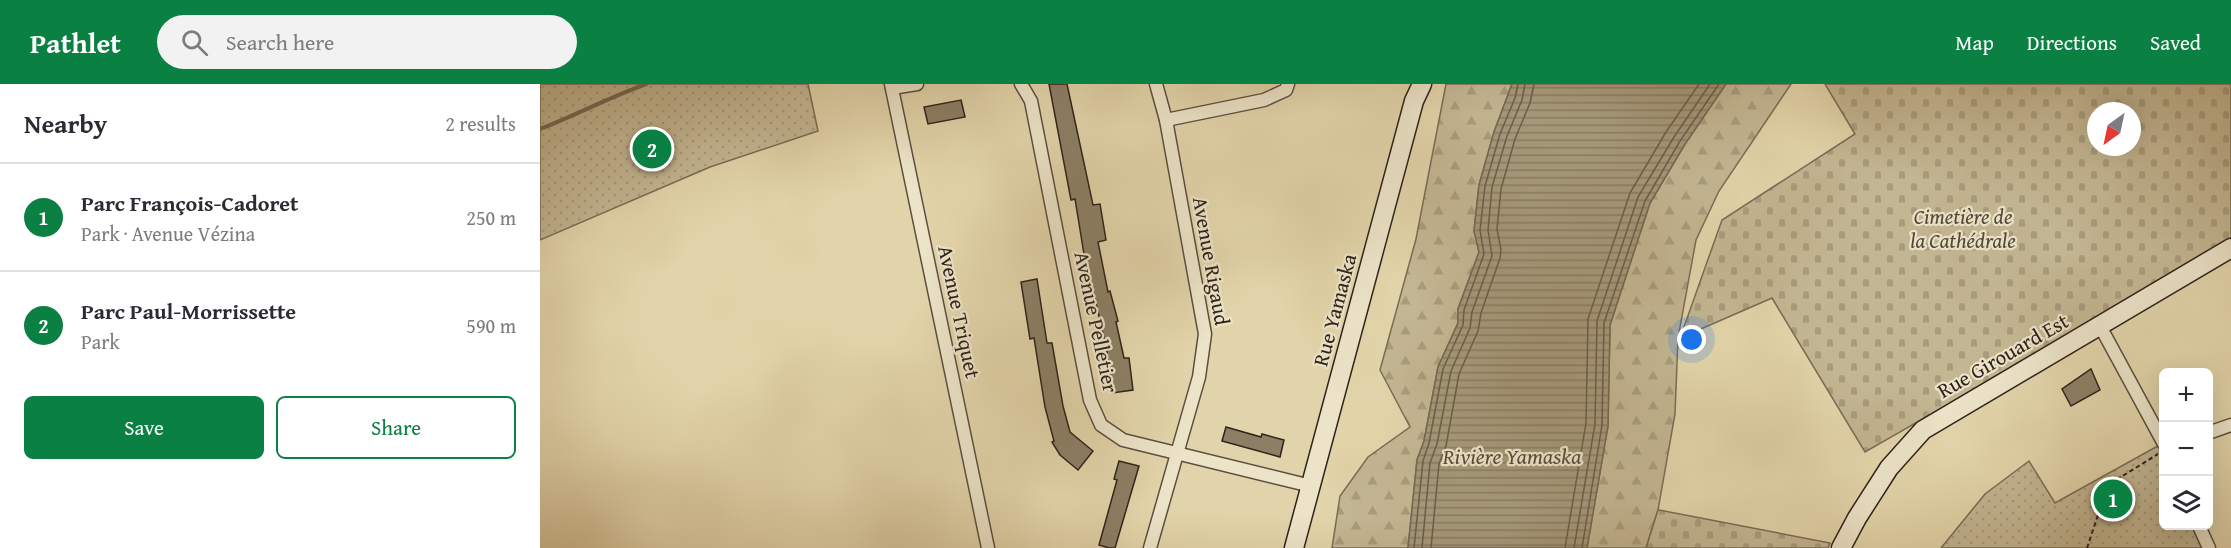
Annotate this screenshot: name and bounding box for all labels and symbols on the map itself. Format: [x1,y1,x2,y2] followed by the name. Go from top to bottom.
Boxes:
[2087,102,2141,156] north arrow
[632,126,672,172] pin: 2
[1185,194,1238,328] street label: Avenue Rigaud
[1910,201,2016,256] park label: Cimetière de la Cathédrale
[930,243,989,382] street label: Avenue Triquet
[1066,248,1127,396] street label: Avenue Pelletier
[1305,250,1364,370] street label: Rue Yamaska
[1931,305,2075,406] street label: Rue Girouard Est
[1677,325,1706,354] your location
[1442,440,1581,472] water label: Rivière Yamaska
[2094,476,2132,522] pin: 1

